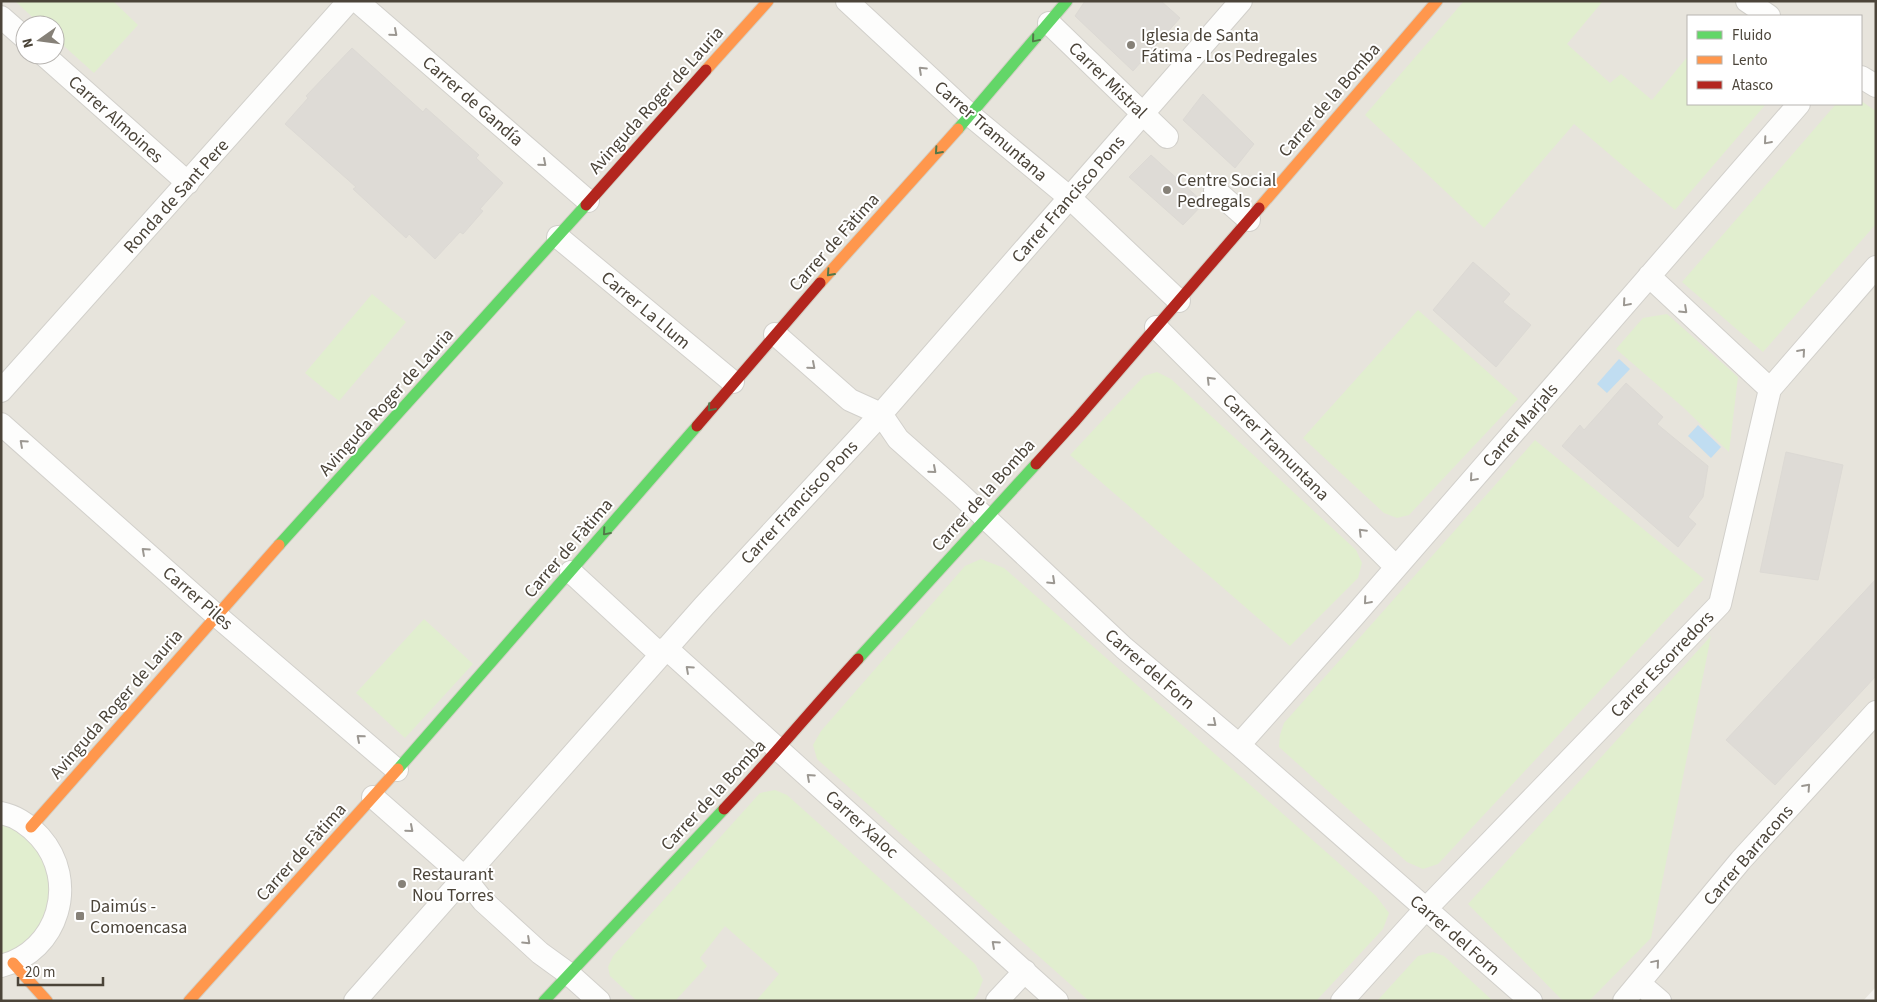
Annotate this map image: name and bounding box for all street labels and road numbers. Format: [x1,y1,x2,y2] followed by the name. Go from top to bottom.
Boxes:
[583,21,730,180] street label: Avinguda Roger de Lauria
[1063,36,1153,124] street label: Carrer Mistral
[1273,38,1386,163] street label: Carrer de la Bomba
[417,50,529,152] street label: Carrer de Gandía
[63,70,169,169] street label: Carrer Almoines
[929,75,1053,188] street label: Carrer Tramuntana
[1006,130,1131,269] street label: Carrer Francisco Pons
[118,133,235,259] street label: Ronda de Sant Pere
[783,188,885,297] street label: Carrer de Fàtima
[596,265,696,355] street label: Carrer La Llum
[313,323,460,482] street label: Avinguda Roger de Lauria
[1477,378,1564,473] street label: Carrer Marjals
[1216,388,1335,507] street label: Carrer Tramuntana
[926,433,1041,557] street label: Carrer de la Bomba
[735,435,864,570] street label: Carrer Francisco Pons
[518,493,619,604] street label: Carrer de Fàtima
[157,561,238,636] street label: Carrer Piles
[1605,605,1720,723] street label: Carrer Escorredors
[1099,623,1200,716] street label: Carrer del Forn
[44,624,189,785] street label: Avinguda Roger de Lauria
[655,734,772,857] street label: Carrer de la Bomba
[819,785,904,864] street label: Carrer Xaloc
[250,798,352,907] street label: Carrer de Fàtima
[1698,800,1799,911] street label: Carrer Barracons
[1404,889,1505,982] street label: Carrer del Forn

